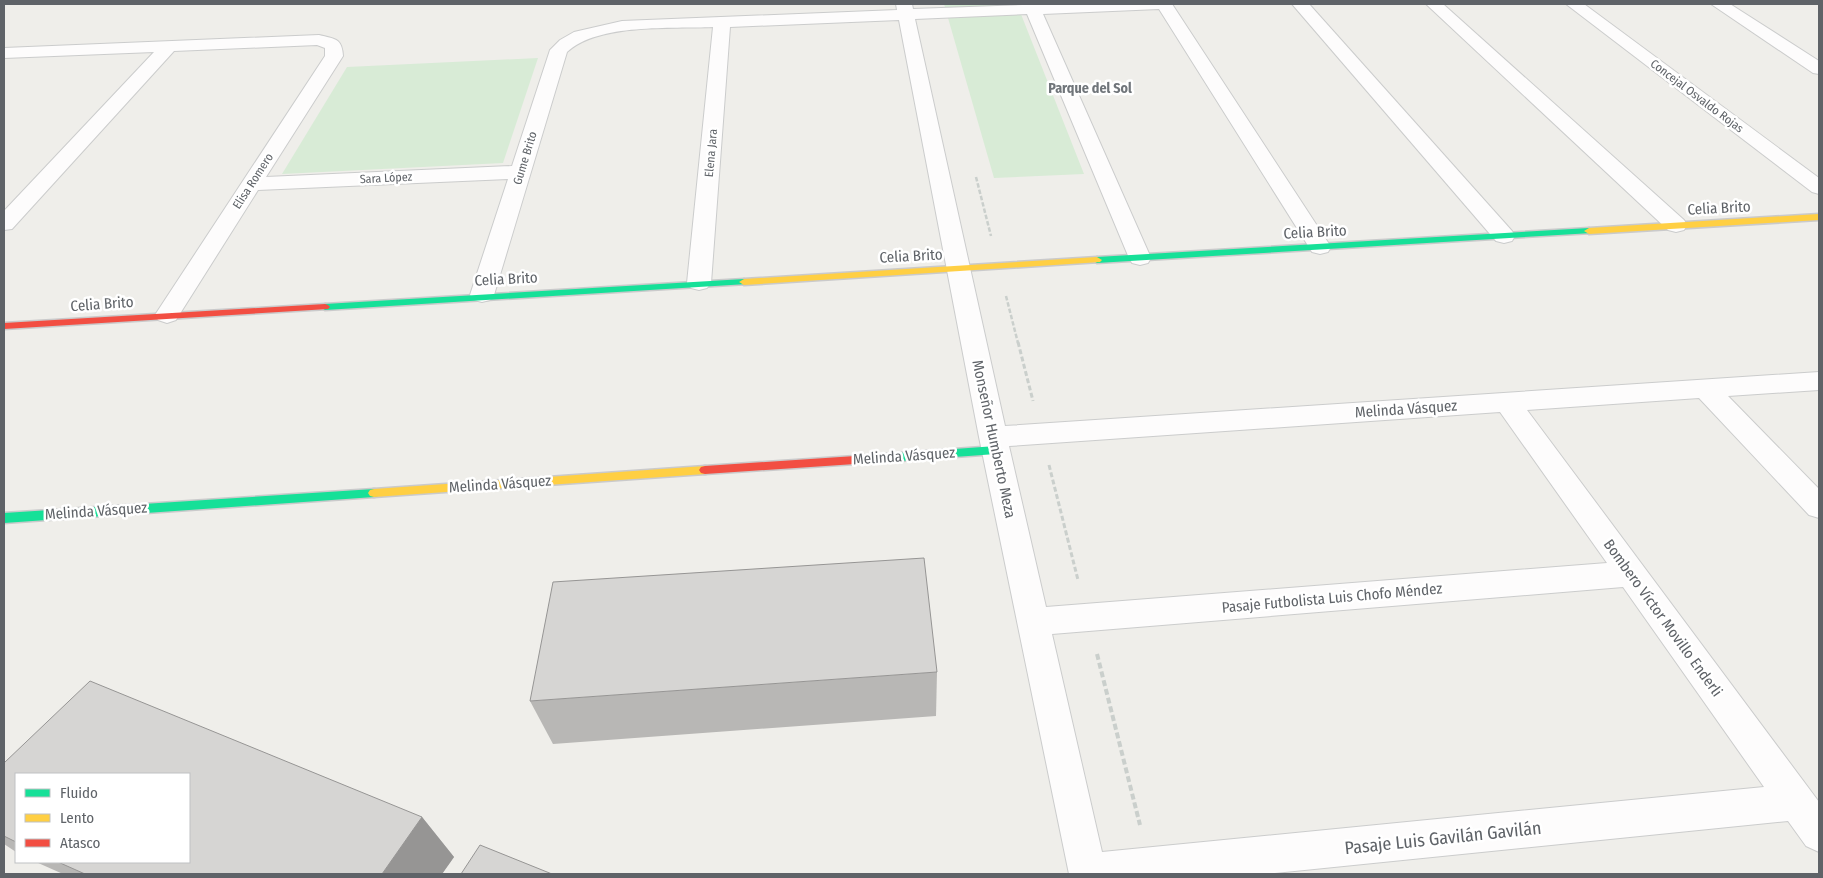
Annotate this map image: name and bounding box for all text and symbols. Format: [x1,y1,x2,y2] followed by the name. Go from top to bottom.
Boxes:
[1648,56,1746,136] street label: Concejal Osvaldo Rojas
[1048,80,1132,97] district label: Parque del Sol
[702,128,720,178] street label: Elena Jara
[510,130,540,186] street label: Gume Brito
[230,151,276,211] street label: Elisa Romero
[359,170,413,186] street label: Sara López
[1687,197,1751,219] street label: Celia Brito
[1283,221,1347,243] street label: Celia Brito
[879,245,943,267] street label: Celia Brito
[474,268,538,290] street label: Celia Brito
[70,293,134,315] street label: Celia Brito
[968,358,1020,520] street label: Monseñor Humberto Meza
[1354,396,1458,422] street label: Melinda Vásquez
[852,443,956,469] street label: Melinda Vásquez
[448,471,552,497] street label: Melinda Vásquez
[44,498,148,524] street label: Melinda Vásquez
[1600,536,1726,700] street label: Bombero Víctor Movillo Enderli
[1221,579,1443,617] street label: Pasaje Futbolista Luis Chofo Méndez
[15,773,190,863] legend
[60,784,98,802] text: Fluido
[60,809,94,827] text: Lento
[1344,817,1542,859] street label: Pasaje Luis Gavilán Gavilán
[60,834,100,852] text: Atasco

